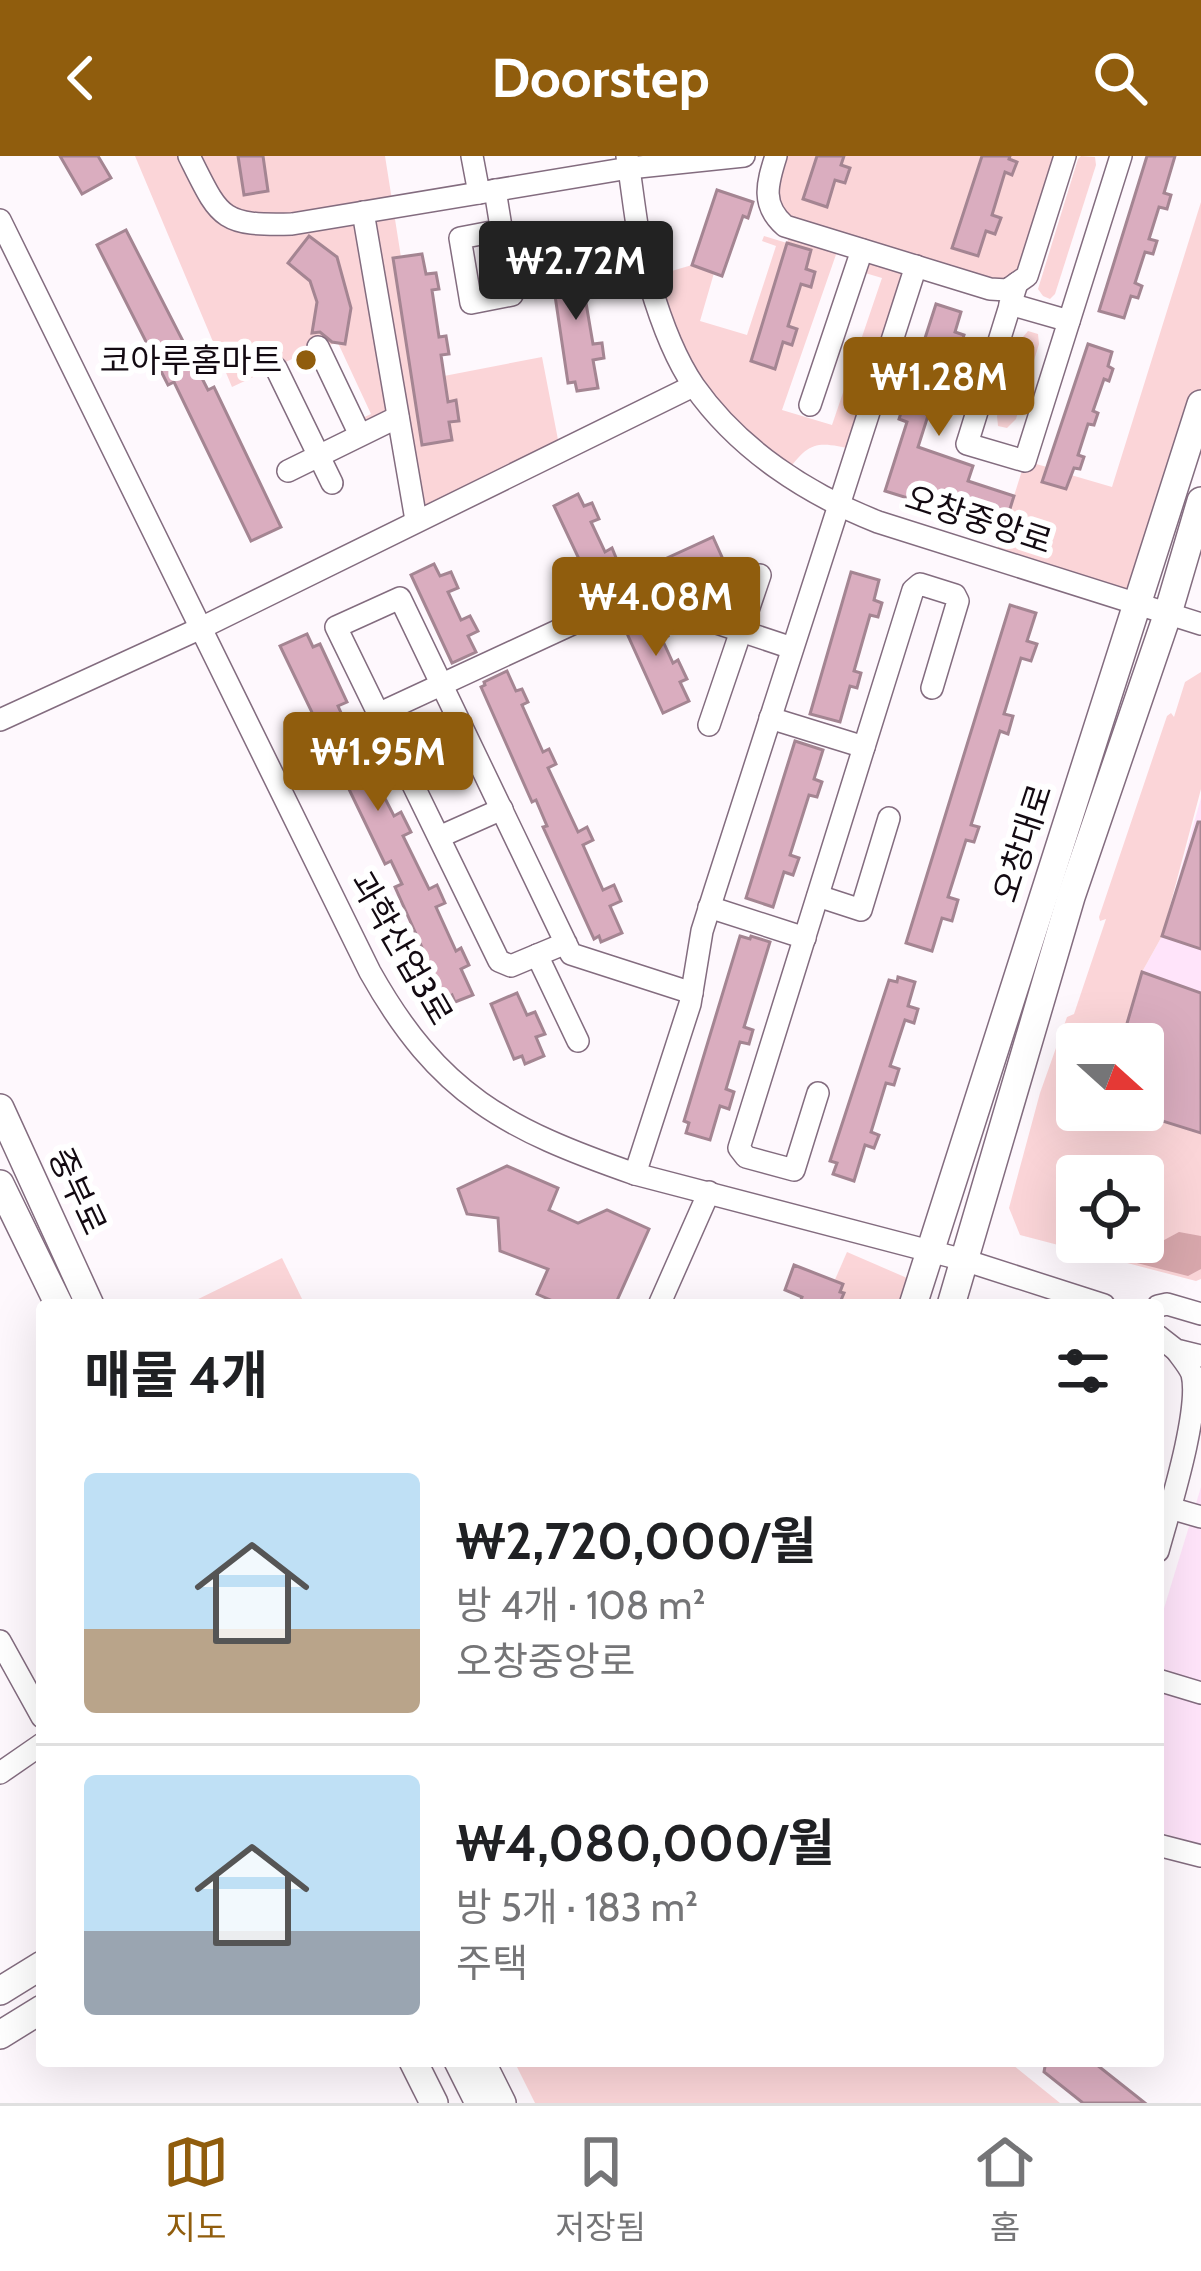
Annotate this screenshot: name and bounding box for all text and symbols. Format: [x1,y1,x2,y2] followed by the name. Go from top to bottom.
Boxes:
[48,45,114,111] icon: back
[491,45,710,111] text: Doorstep
[1087,45,1153,111] icon: search
[478,221,674,323] pin: ₩2.72M
[506,236,646,284] text: ₩2.72M
[841,337,1037,439] pin: ₩1.28M
[100,340,282,380] place label: 코아루홈마트
[293,347,319,373] marker: 코아루홈마트
[870,352,1008,400] text: ₩1.28M
[901,477,1057,561] street label: 오창중앙로
[558,557,754,659] pin: ₩4.08M
[579,572,733,620] text: ₩4.08M
[280,712,476,814] pin: ₩1.95M
[310,727,446,775] text: ₩1.95M
[984,779,1060,907] street label: 오창대로
[342,865,462,1031] street label: 과학산업3로
[1056,1023,1164,1131] north arrow
[1056,1023,1164,1263] map controls
[41,1141,115,1241] street label: 중부로
[1056,1155,1164,1263] button: locate
[1050,1338,1116,1404] icon: filters
[84,1344,268,1406] text: 매물 4개
[456,1510,817,1572] text: ₩2,720,000/월
[180,1521,324,1665] icon: home
[456,1581,705,1629] text: 방 4개 · 108 m²
[456,1637,635,1685] text: 오창중앙로
[456,1812,835,1874] text: ₩4,080,000/월
[180,1823,324,1967] icon: home
[456,1883,698,1931] text: 방 5개 · 183 m²
[456,1939,528,1987] text: 주택
[163,2129,229,2249] tab: 지도
[555,2129,646,2249] tab: 저장됨
[972,2129,1038,2249] tab: 홈

